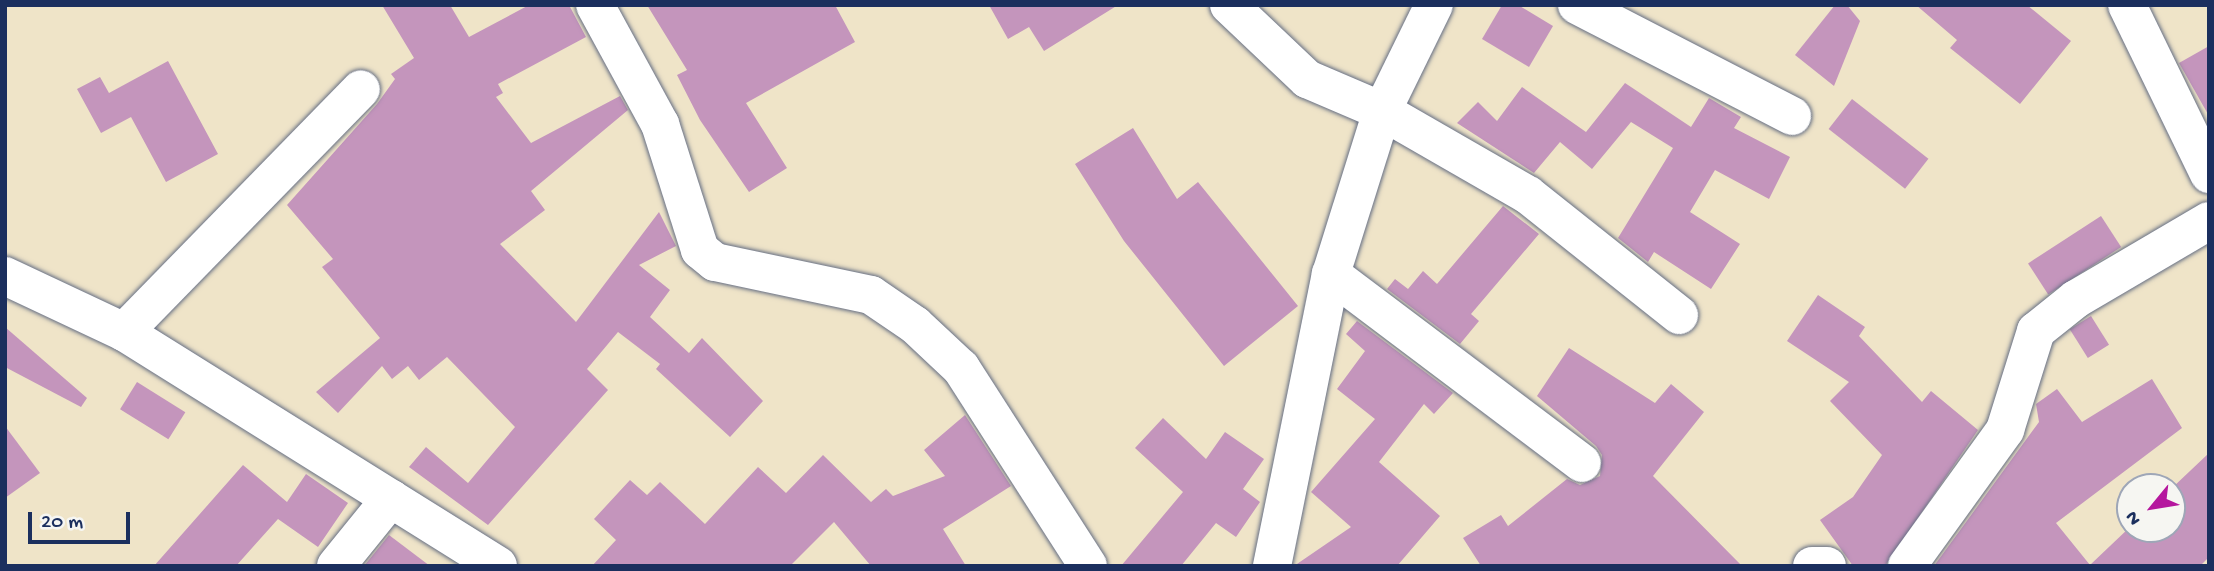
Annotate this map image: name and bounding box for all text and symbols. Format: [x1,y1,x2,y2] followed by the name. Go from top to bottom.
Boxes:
[2116,473,2186,543] north arrow
[32,498,133,542] scale bar
[2121,507,2147,529] text: N
[41,511,83,536] text: 20 m

